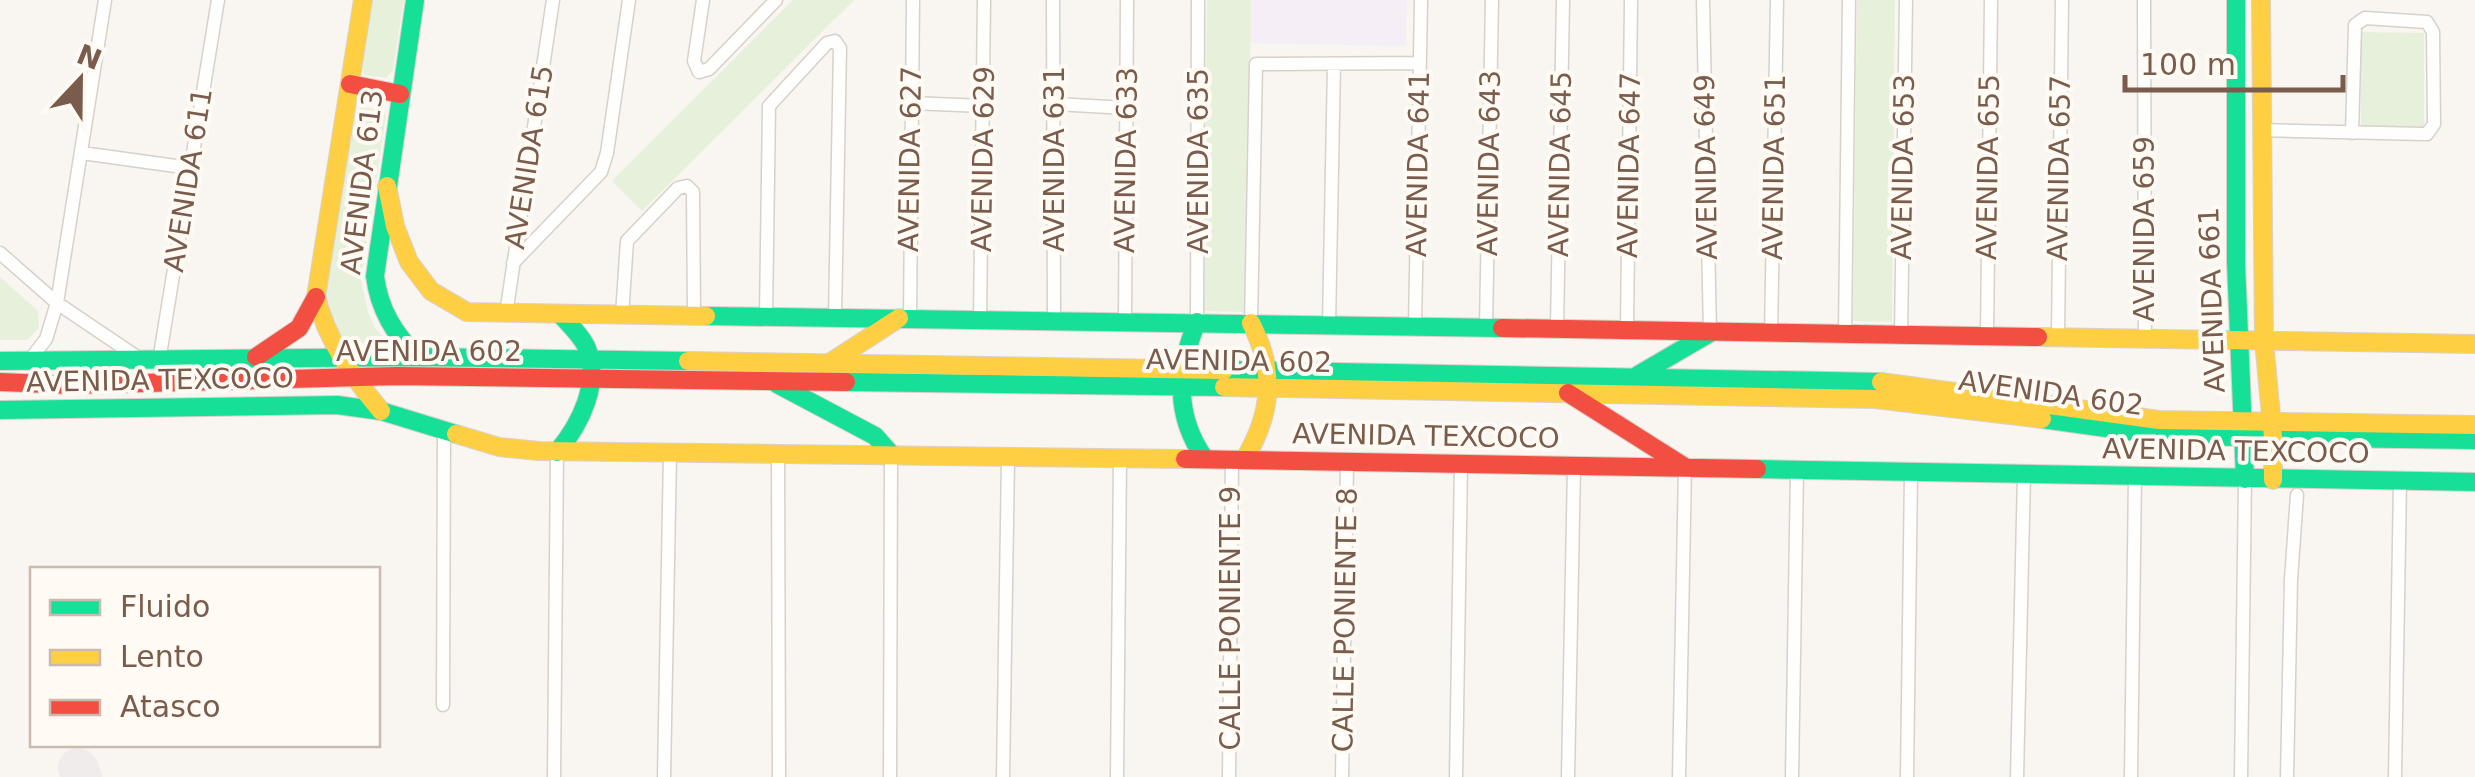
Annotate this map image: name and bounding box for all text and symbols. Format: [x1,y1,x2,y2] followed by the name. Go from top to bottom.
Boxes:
[30,30,130,130] north arrow
[2125,30,2342,92] scale bar
[72,38,106,77] text: N
[2140,47,2236,82] text: 100 m
[498,63,560,251] street label: AVENIDA 615
[892,66,928,252] street label: AVENIDA 627
[965,66,1001,252] street label: AVENIDA 629
[1038,66,1071,252] street label: AVENIDA 631
[1108,67,1144,253] street label: AVENIDA 633
[1182,68,1215,254] street label: AVENIDA 635
[1471,70,1507,256] street label: AVENIDA 643
[1400,71,1436,257] street label: AVENIDA 641
[1542,71,1578,257] street label: AVENIDA 645
[1611,72,1647,258] street label: AVENIDA 647
[1688,74,1724,260] street label: AVENIDA 649
[1756,74,1792,260] street label: AVENIDA 651
[1885,74,1921,260] street label: AVENIDA 653
[1970,74,2006,260] street label: AVENIDA 655
[2041,75,2077,261] street label: AVENIDA 657
[157,86,219,274] street label: AVENIDA 611
[334,88,390,276] street label: AVENIDA 613
[2128,136,2161,322] street label: AVENIDA 659
[2192,206,2232,394] street label: AVENIDA 661
[336,335,522,368] street label: AVENIDA 602
[1146,343,1332,379] street label: AVENIDA 602
[26,361,294,399] street label: AVENIDA TEXCOCO
[1957,364,2145,422] street label: AVENIDA 602
[1292,417,1560,455] street label: AVENIDA TEXCOCO
[2102,432,2370,470] street label: AVENIDA TEXCOCO
[1214,486,1247,750] street label: CALLE PONIENTE 9
[1326,487,1364,753] street label: CALLE PONIENTE 8
[30,567,380,747] legend
[120,589,210,624] text: Fluido
[120,639,204,674] text: Lento
[120,689,221,724] text: Atasco

